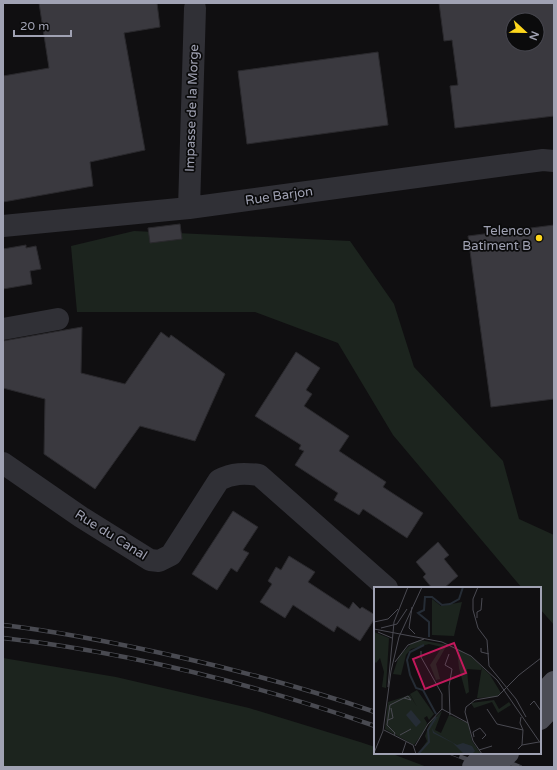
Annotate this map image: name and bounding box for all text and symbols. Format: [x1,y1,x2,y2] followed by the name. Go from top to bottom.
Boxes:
[14,12,71,38] scale bar
[505,12,545,52] north arrow
[20,19,49,33] text: 20 m
[526,29,541,42] text: N
[182,44,202,172] street label: Impasse de la Morge
[244,183,314,209] street label: Rue Barjon
[462,223,531,254] place label: Telenco Batiment B
[534,233,544,243] marker: Telenco Batiment B
[72,506,150,564] street label: Rue du Canal
[374,587,541,754] inset map

